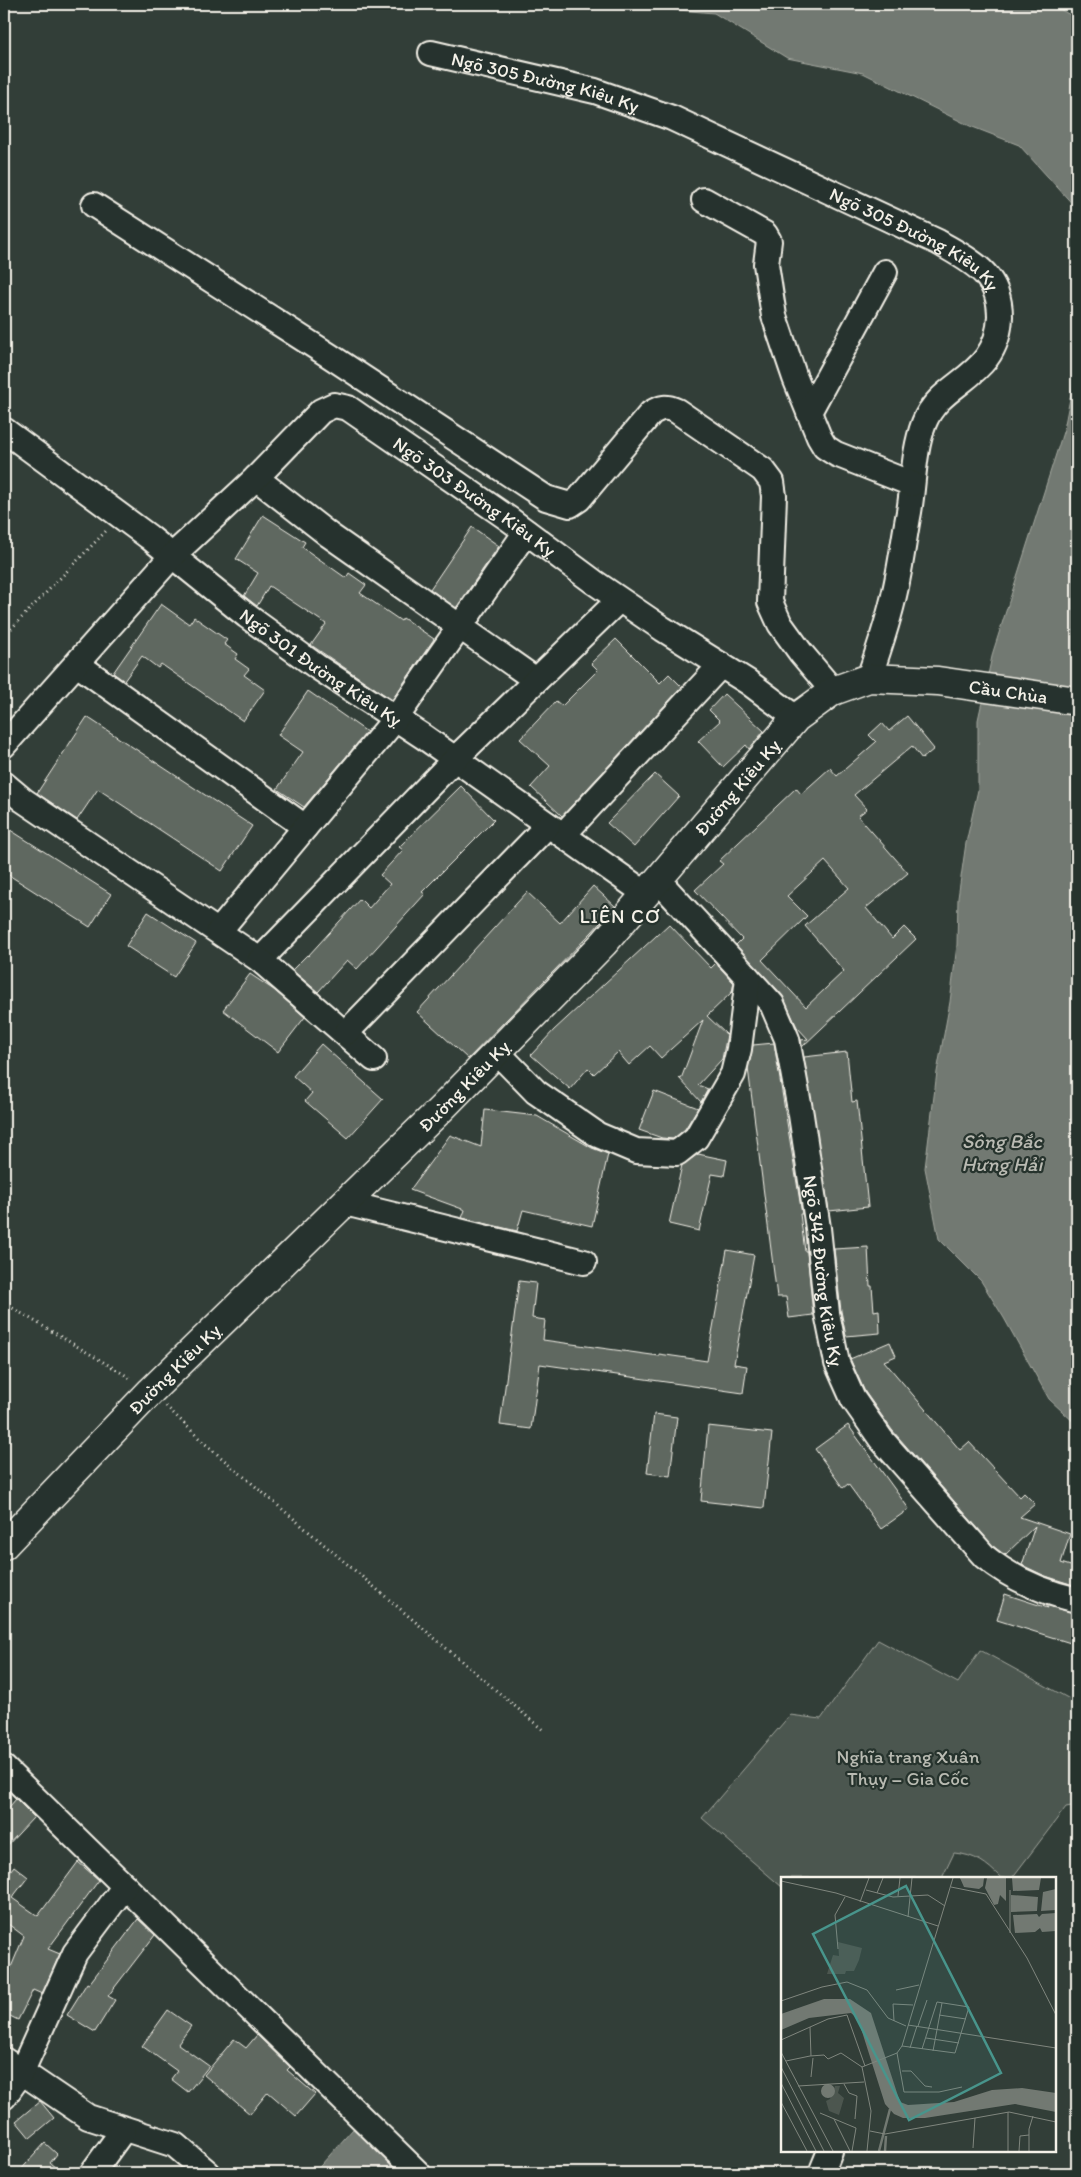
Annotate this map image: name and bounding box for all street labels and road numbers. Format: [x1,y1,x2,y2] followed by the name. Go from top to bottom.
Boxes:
[449,47,642,117] street label: Ngõ 305 Đường Kiêu Kỵ
[826,182,1005,295] street label: Ngõ 305 Đường Kiêu Kỵ
[389,431,561,561] street label: Ngõ 303 Đường Kiêu Kỵ
[235,603,407,731] street label: Ngõ 301 Đường Kiêu Kỵ
[967,674,1049,708] street label: Cầu Chùa
[689,734,785,840] street label: Đường Kiêu Kỵ
[413,1035,514,1136] street label: Đường Kiêu Kỵ
[799,1173,849,1368] street label: Ngõ 342 Đường Kiêu Kỵ
[123,1318,225,1419] street label: Đường Kiêu Kỵ

